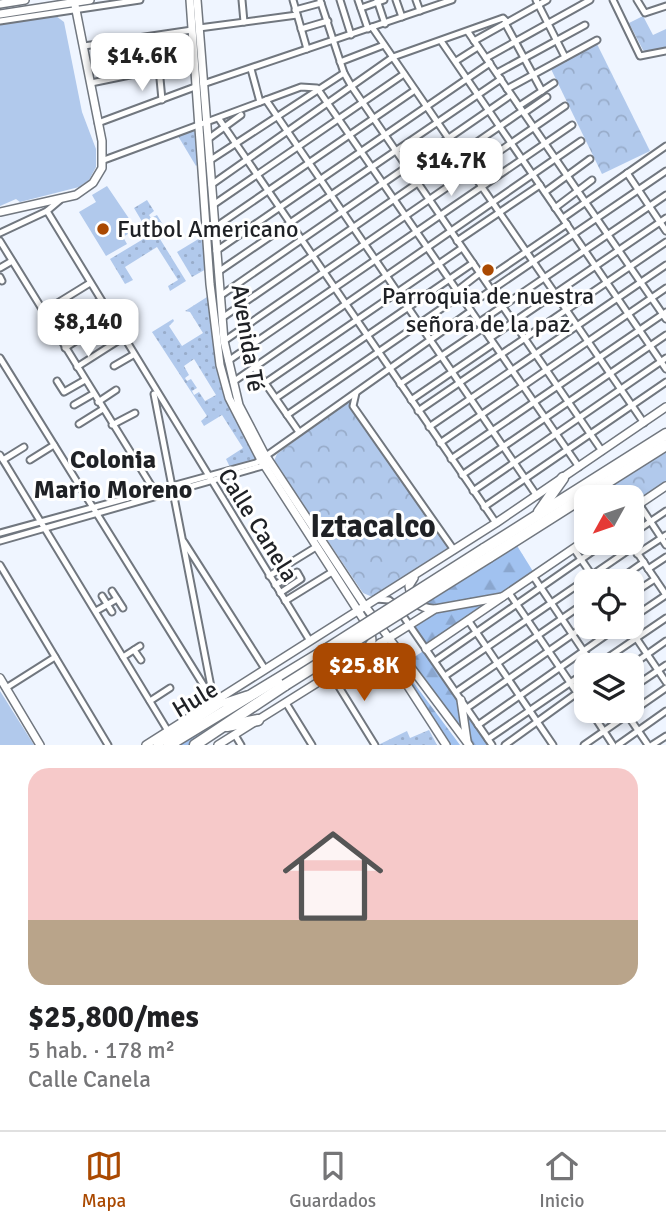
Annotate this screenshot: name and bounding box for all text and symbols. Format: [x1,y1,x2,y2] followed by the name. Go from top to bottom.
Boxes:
[85,34,199,93] pin: $14.6K
[107,41,177,70] text: $14.6K
[394,138,508,198] pin: $14.7K
[416,146,486,175] text: $14.7K
[117,214,299,244] place label: Futbol Americano
[95,221,111,237] marker: Futbol Americano
[480,262,496,278] marker: Parroquia de nuestra señora de la paz
[382,281,594,339] place label: Parroquia de nuestra señora de la paz
[225,282,271,394] street label: Avenida Té
[31,300,145,359] pin: $8,140
[54,307,122,336] text: $8,140
[34,444,192,506] district label: Colonia Mario Moreno
[211,463,305,587] street label: Calle Canela
[574,485,644,555] north arrow
[574,485,644,723] map controls
[310,507,436,546] district label: Iztacalco
[574,569,644,639] button: locate
[307,644,421,703] pin: $25.8K
[329,651,399,680] text: $25.8K
[574,653,644,723] button: layers
[167,674,223,724] street label: Hule
[270,813,396,939] icon: home
[28,999,199,1036] text: $25,800/mes
[28,1036,175,1065] text: 5 hab. · 178 m²
[28,1065,151,1094] text: Calle Canela
[82,1147,126,1213] tab: Mapa
[289,1147,376,1213] tab: Guardados
[539,1147,584,1213] tab: Inicio

